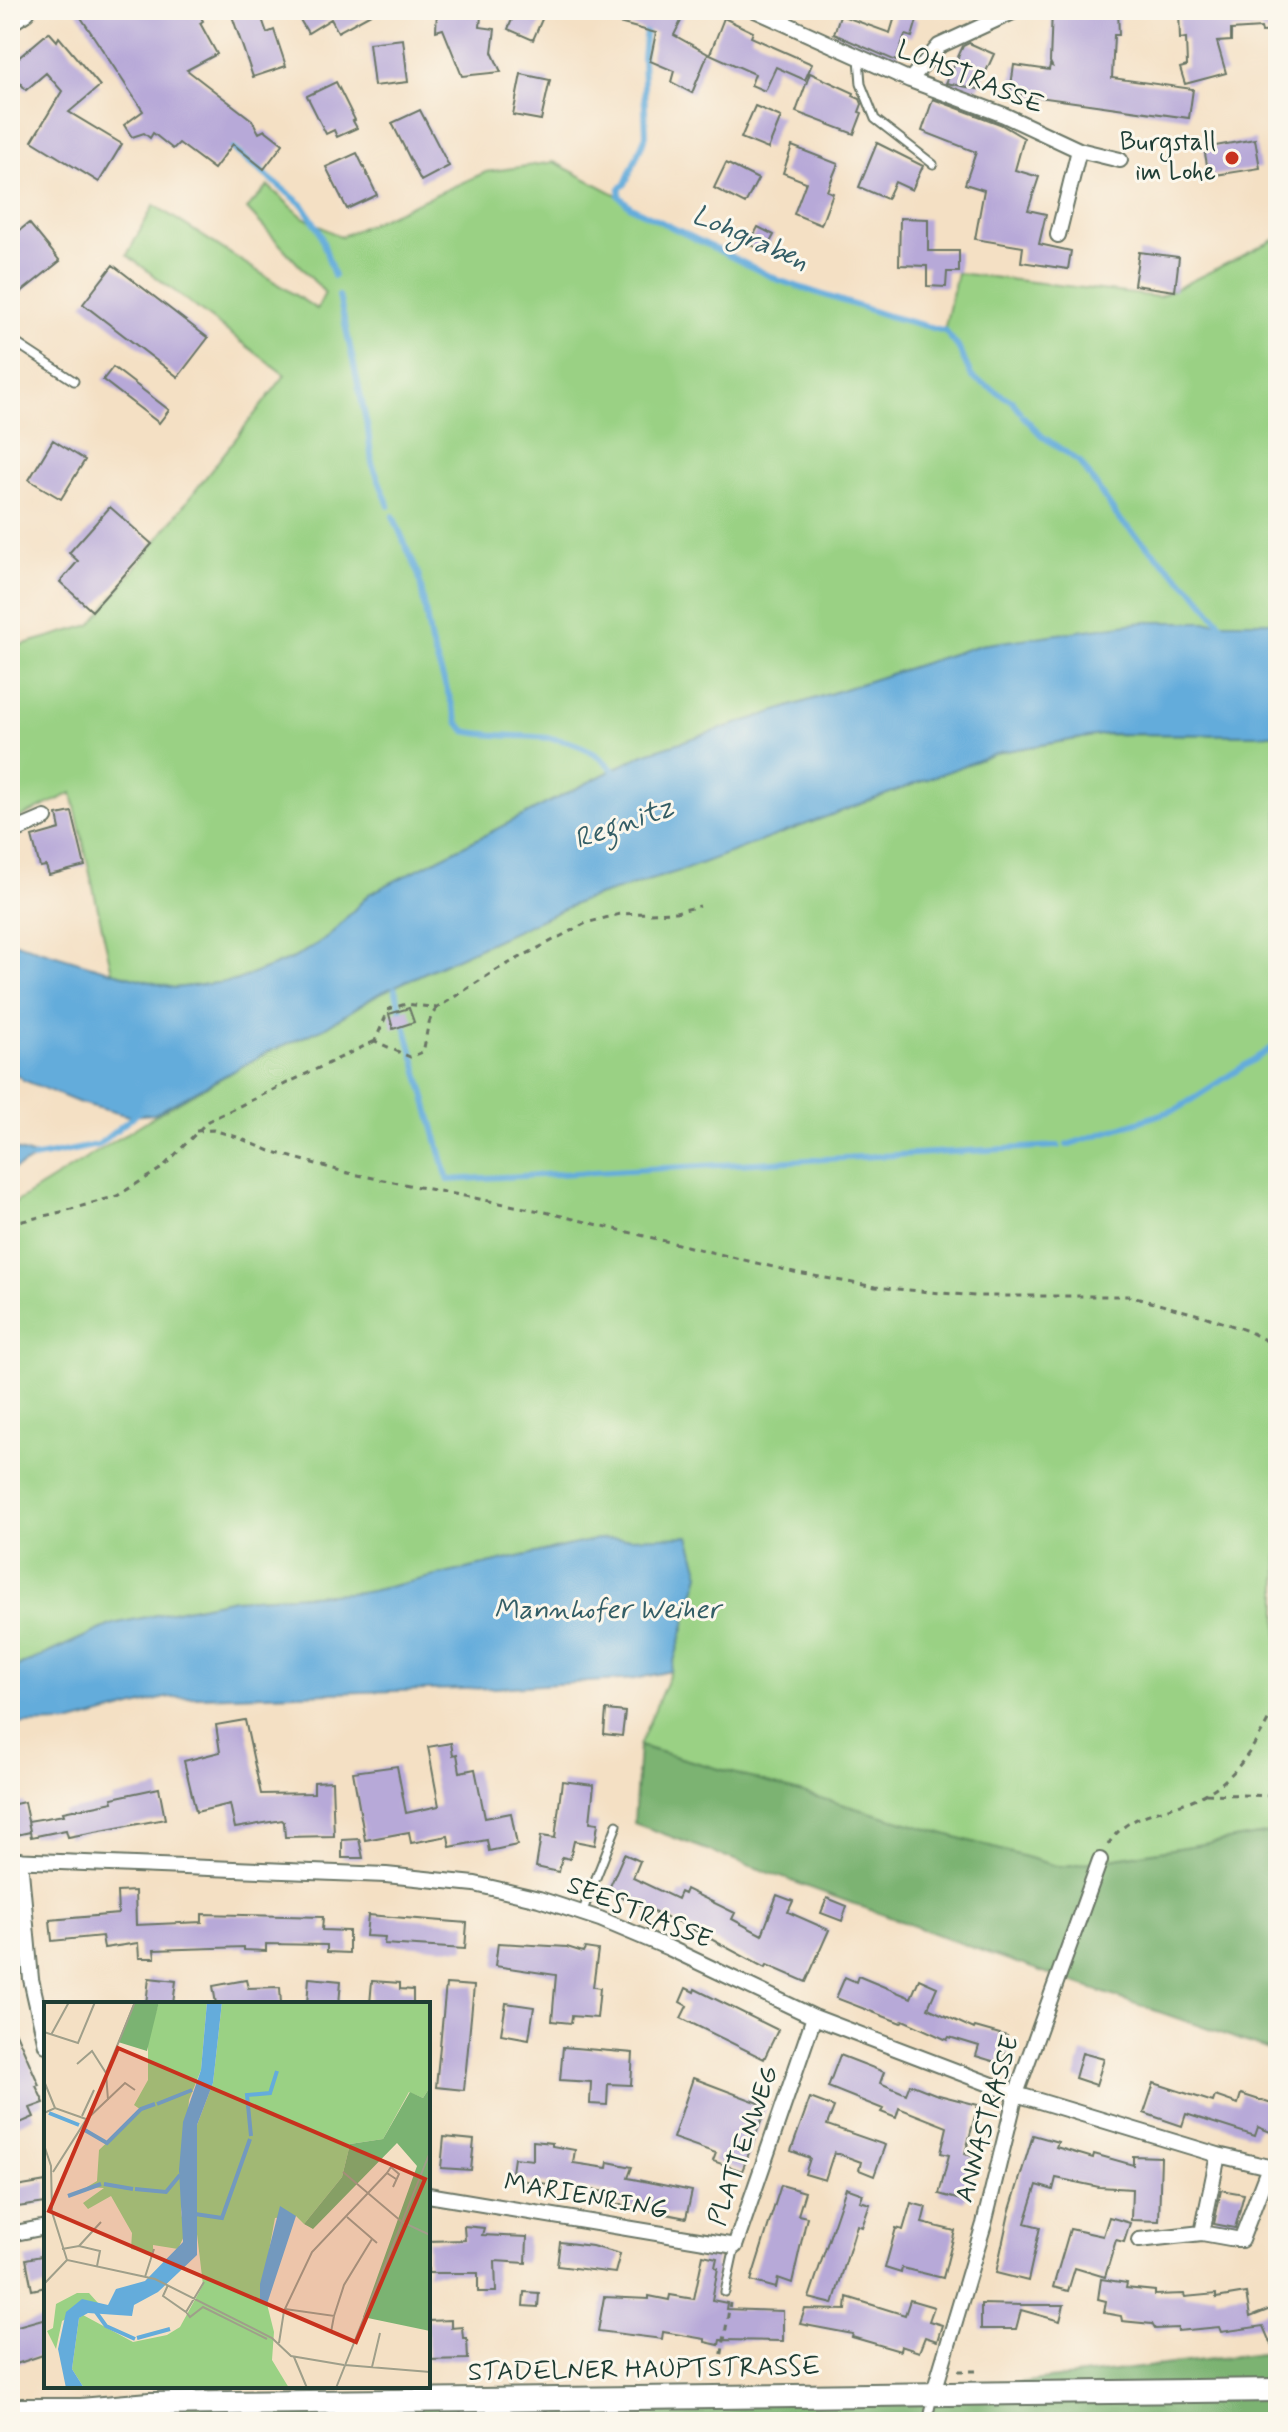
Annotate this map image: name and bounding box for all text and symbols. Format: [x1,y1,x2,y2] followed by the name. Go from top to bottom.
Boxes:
[891,33,1049,123] street label: LOHSTRASSE
[1120,126,1216,190] place label: Burgstall im Lohe
[1223,149,1241,167] marker: Burgstall im Lohe
[685,197,814,283] water label: Lohgraben
[569,789,680,862] water label: Regnitz
[494,1592,724,1629] water label: Mannhofer Weiher
[561,1868,717,1958] street label: SEESTRASSE
[44,2002,430,2388] inset map
[948,2031,1028,2207] street label: ANNASTRASSE
[701,2061,787,2231] street label: PLATTENWEG
[501,2166,671,2228] street label: MARIENRING
[468,2350,820,2390] street label: STADELNER HAUPTSTRASSE

